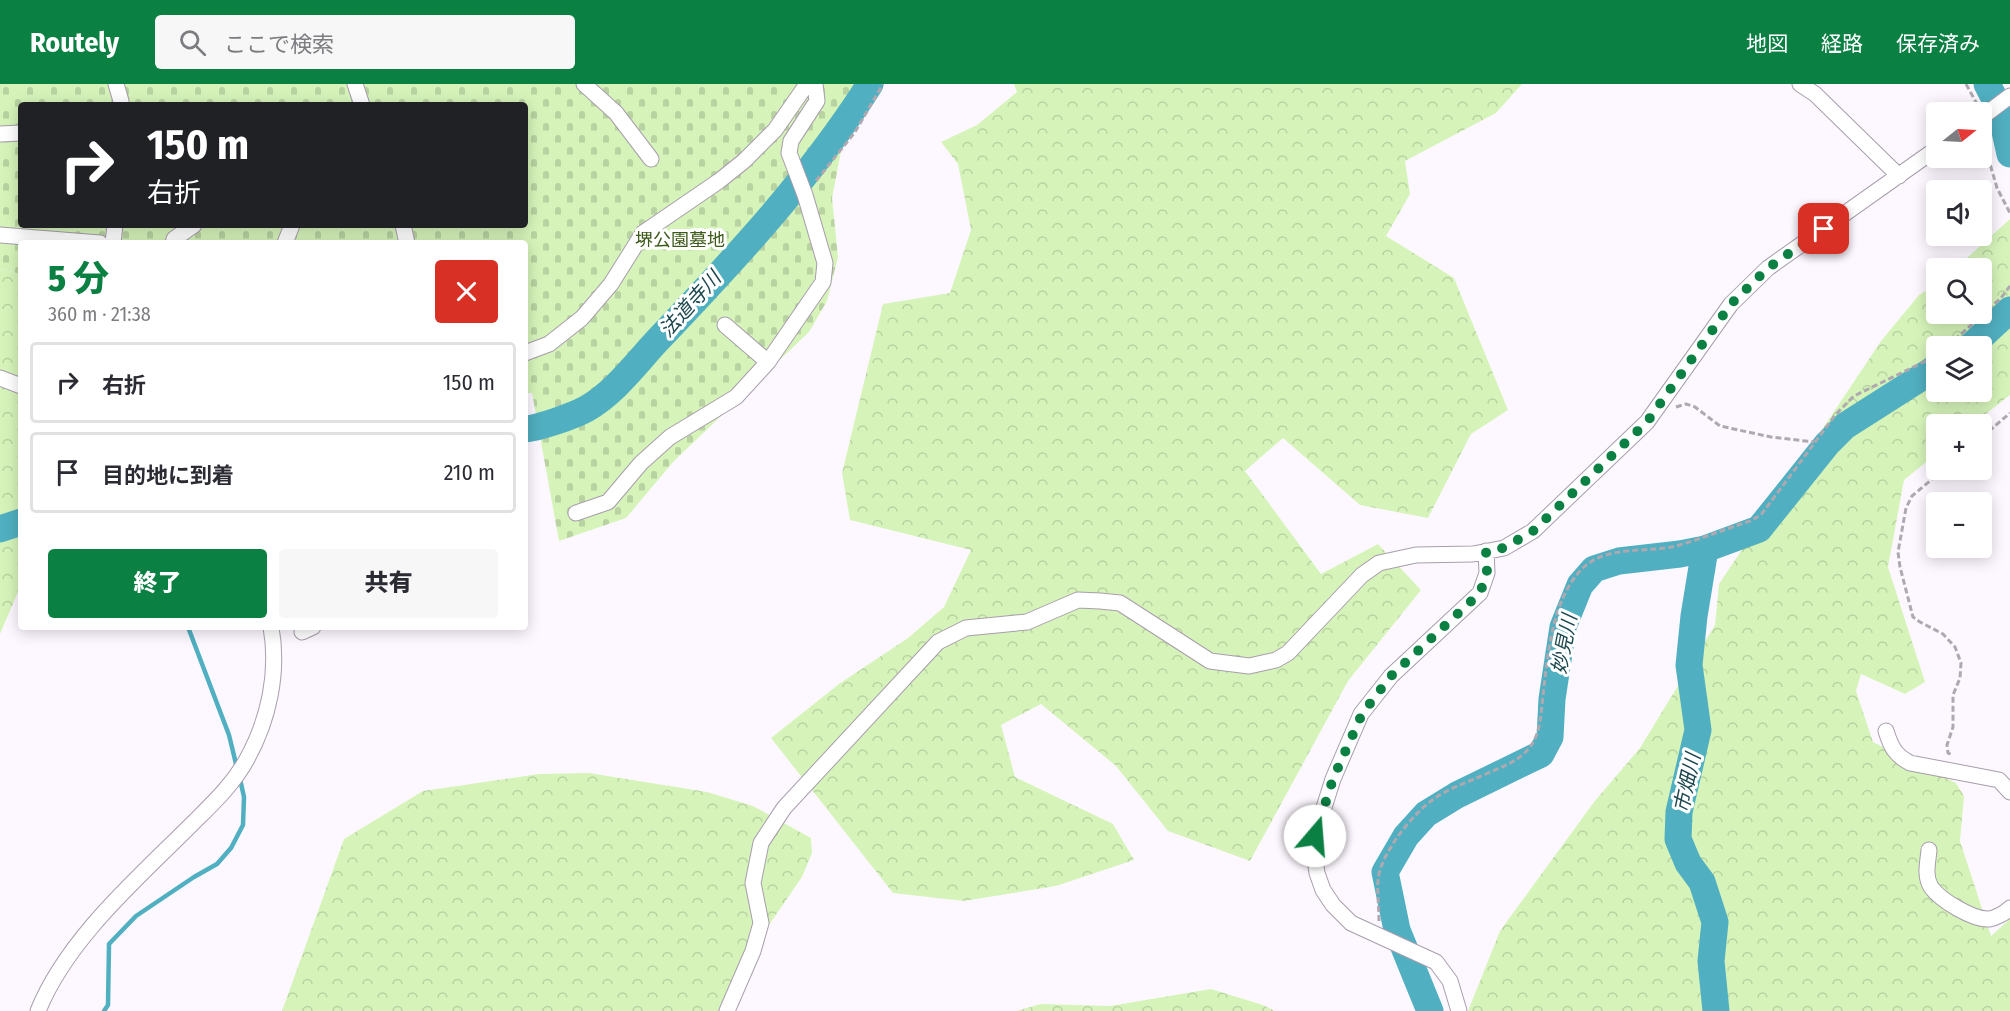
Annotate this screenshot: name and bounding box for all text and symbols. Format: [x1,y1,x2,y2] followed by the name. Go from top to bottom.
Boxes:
[155,15,575,69] search box
[30,26,119,59] text: Routely
[176,26,209,59] icon: search
[224,31,334,58] text: ここで検索
[1746,31,1788,57] text: 地図
[1821,31,1863,57] text: 経路
[1896,31,1980,57] text: 保存済み
[1926,102,1992,168] north arrow
[1926,102,1992,558] map controls
[147,120,249,170] text: 150 m
[48,126,126,204] icon: right
[147,177,201,209] text: 右折
[1926,180,1992,246] button: sound
[1798,203,1849,254] pin
[1807,212,1840,245] icon: arrive
[635,229,725,251] park label: 堺公園墓地
[48,257,109,301] text: 5 分
[1926,258,1992,324] button: search
[435,260,498,323] button: close
[654,265,727,342] water label: 法道寺川
[48,302,151,326] text: 360 m · 21:38
[1926,336,1992,402] button: layers
[51,366,84,399] icon: right
[443,369,495,396] text: 150 m
[102,372,146,399] text: 右折
[1926,414,1992,480] button: +
[51,456,84,489] icon: arrive
[444,459,495,486] text: 210 m
[102,462,234,489] text: 目的地に到着
[1926,492,1992,558] button: −
[48,549,267,618] button: 終了
[279,549,498,618] button: 共有
[1546,610,1582,676] water label: 妙見川
[1669,749,1705,815] water label: 市畑川
[1283,804,1347,868] position arrow

